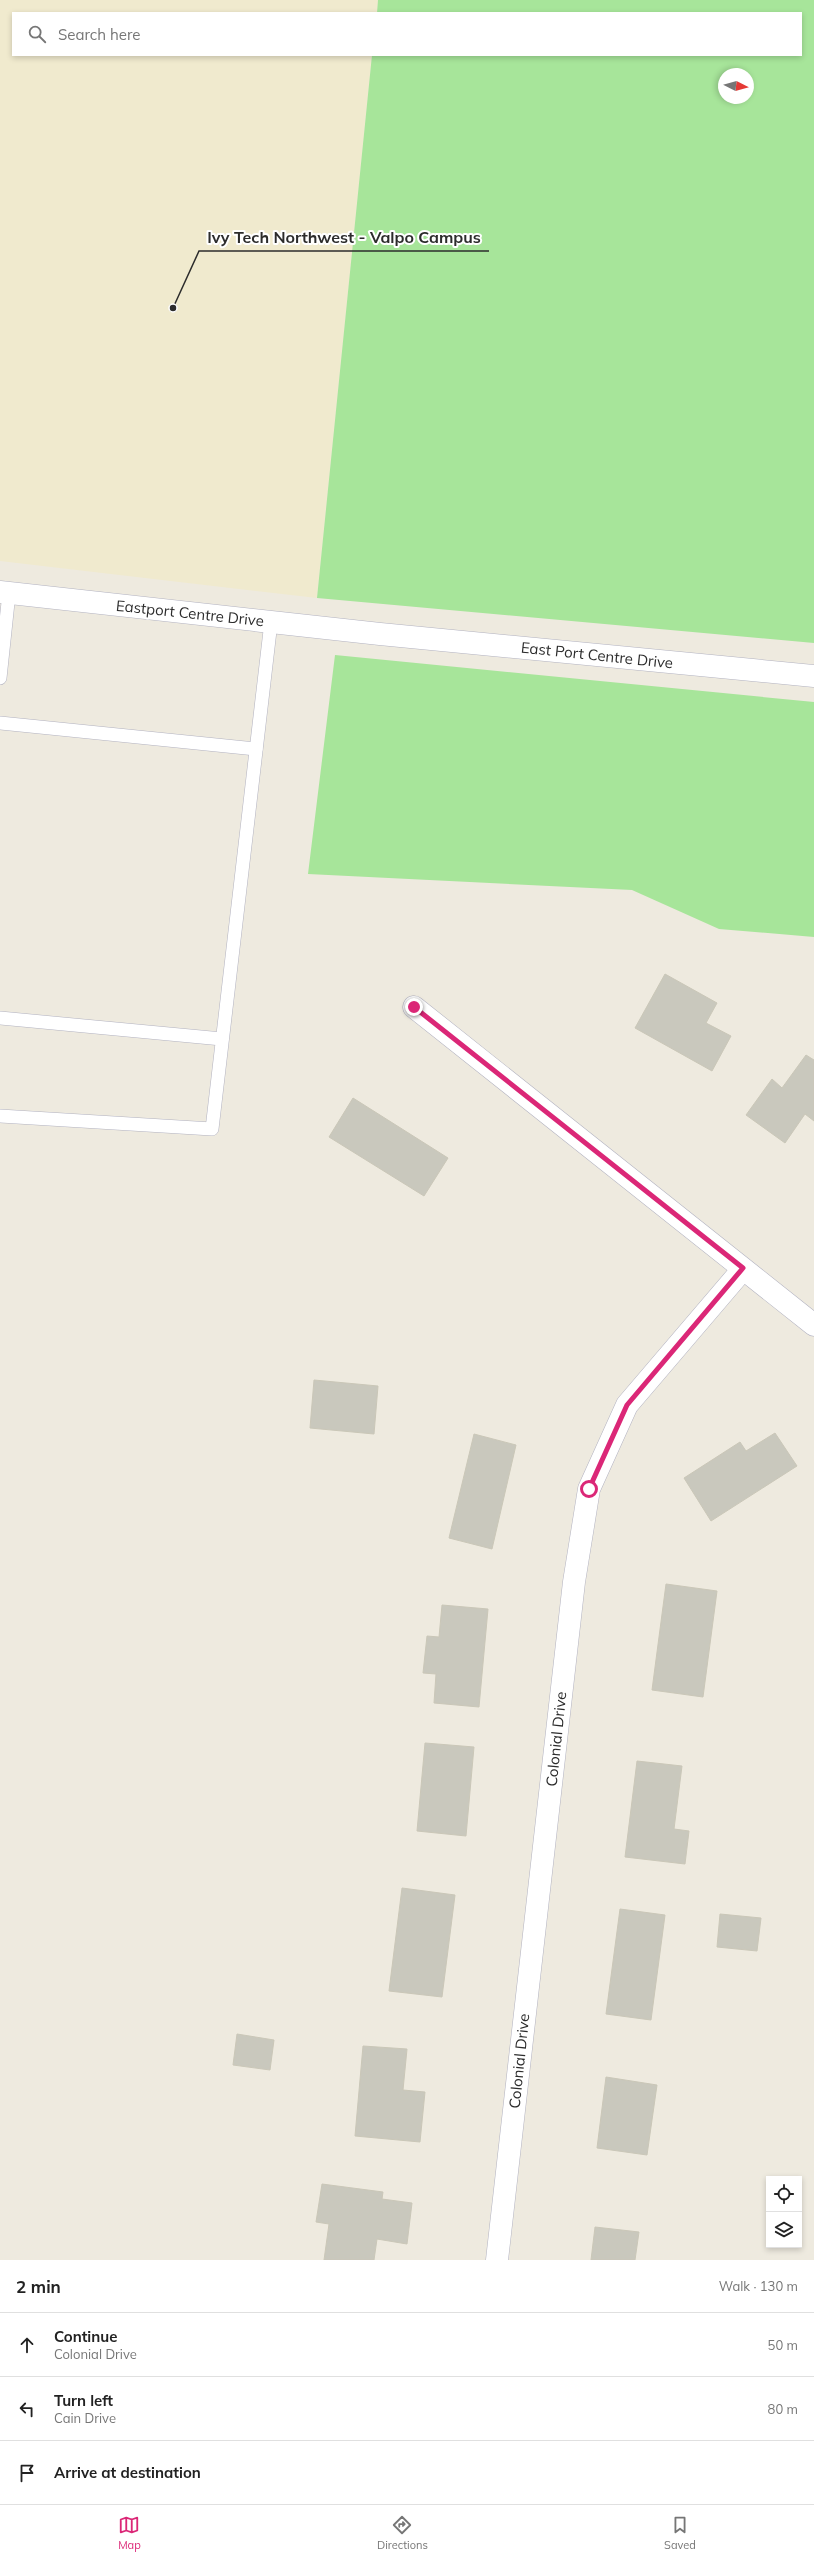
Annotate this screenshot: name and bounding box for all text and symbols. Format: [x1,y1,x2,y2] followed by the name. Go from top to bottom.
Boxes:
[12,12,802,56] search box
[26,23,48,45] icon: search
[58,25,140,44] text: Search here
[718,68,754,104] north arrow
[199,223,489,251] callout: Ivy Tech Northwest - Valpo Campus
[207,227,481,247] text: Ivy Tech Northwest - Valpo Campus
[115,596,265,630] street label: Eastport Centre Drive
[520,638,674,672] street label: East Port Centre Drive
[405,998,423,1016] route end
[580,1480,598,1498] route start
[542,1691,570,1787] street label: Colonial Drive
[505,2013,533,2109] street label: Colonial Drive
[766,2176,802,2248] map controls
[766,2176,802,2212] button: locate
[766,2212,802,2248] button: layers
[16,2276,61,2297] text: 2 min
[719,2278,798,2294] text: Walk · 130 m
[54,2327,117,2346] text: Continue
[16,2334,38,2356] icon: ahead
[768,2337,798,2353] text: 50 m
[54,2346,137,2362] text: Colonial Drive
[54,2391,113,2410] text: Turn left
[16,2398,38,2420] icon: left
[768,2401,798,2417] text: 80 m
[54,2410,116,2426] text: Cain Drive
[16,2462,38,2484] icon: arrive
[54,2463,201,2482] text: Arrive at destination
[118,2514,141,2552] tab: Map
[377,2514,428,2552] tab: Directions
[664,2514,696,2552] tab: Saved

